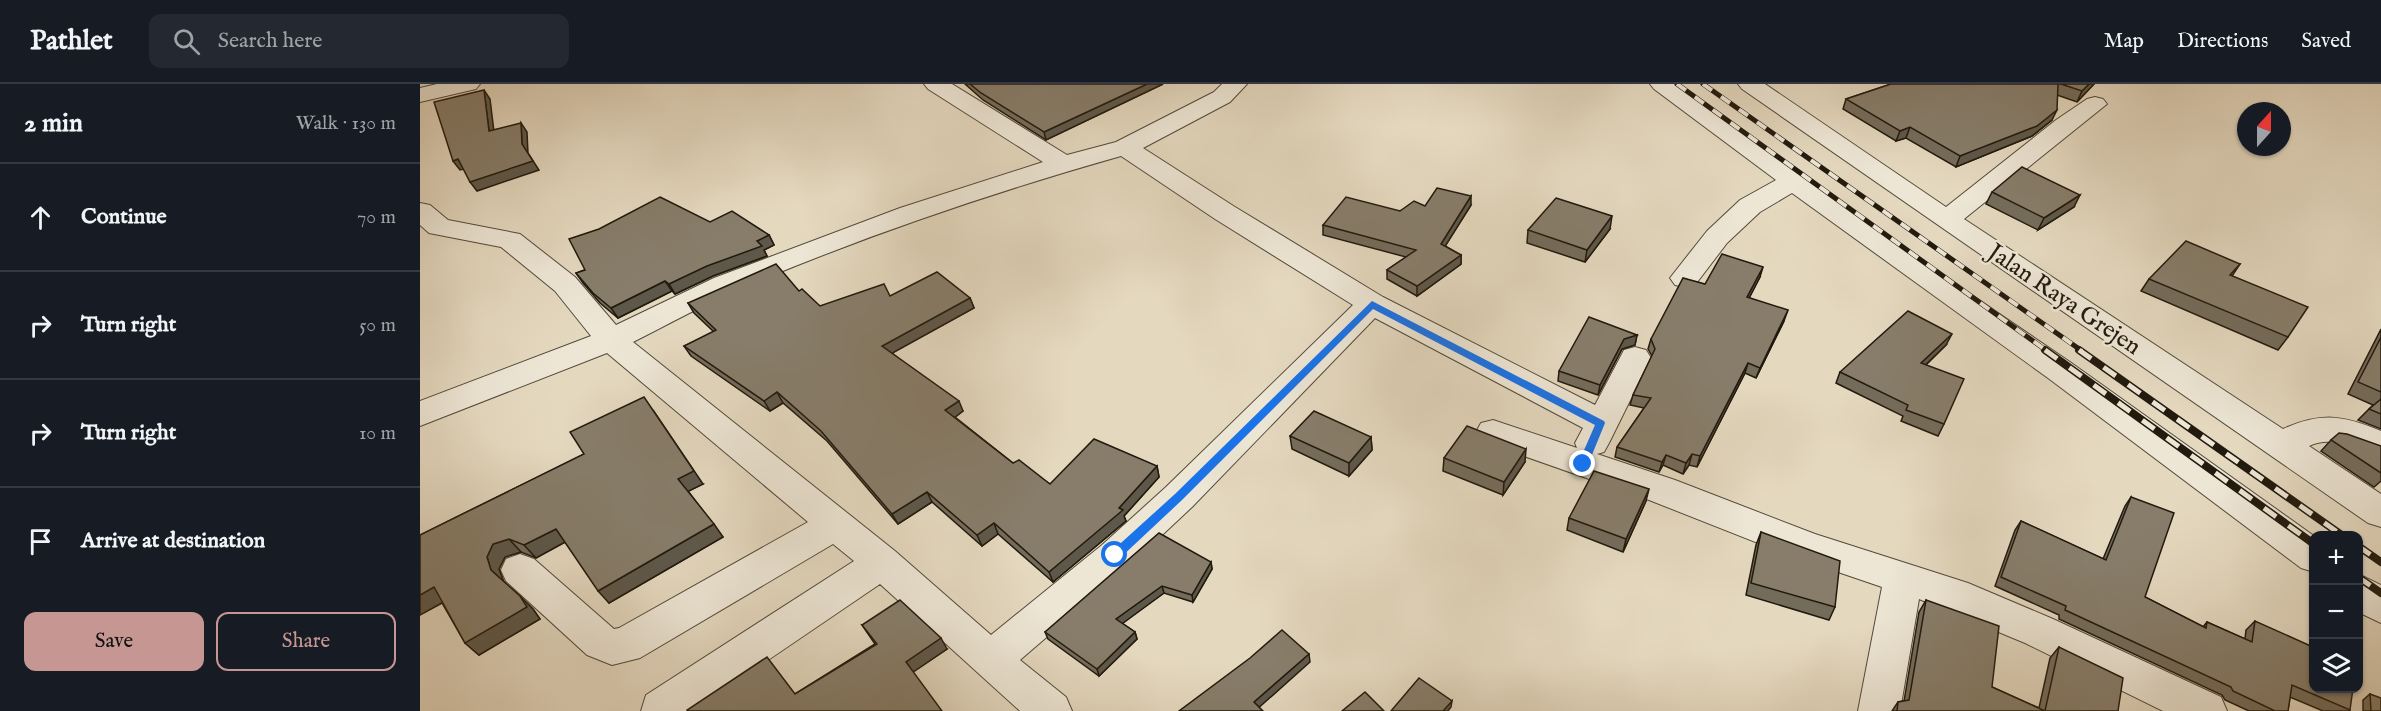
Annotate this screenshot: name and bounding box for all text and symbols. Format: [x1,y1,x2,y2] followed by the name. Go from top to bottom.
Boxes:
[149,14,569,68] search box
[30,24,113,59] text: Pathlet
[170,25,203,58] icon: search
[218,27,322,55] text: Search here
[2104,28,2144,55] text: Map
[2177,28,2268,55] text: Directions
[2301,28,2351,55] text: Saved
[2237,102,2291,156] north arrow
[24,107,83,140] text: 2 min
[296,111,396,136] text: Walk · 130 m
[24,201,57,234] icon: ahead
[81,203,167,231] text: Continue
[357,205,396,230] text: 70 m
[1979,236,2147,363] street label: Jalan Raya Grejen
[24,309,57,342] icon: right
[81,311,176,339] text: Turn right
[359,313,396,338] text: 50 m
[24,417,57,450] icon: right
[81,419,176,447] text: Turn right
[359,421,396,446] text: 10 m
[1569,450,1595,476] route end
[24,525,57,558] icon: arrive
[81,527,265,555] text: Arrive at destination
[2309,531,2363,693] map controls
[2309,531,2363,585] button: +
[1101,541,1127,567] route start
[2309,585,2363,639] button: −
[24,612,204,671] button: Save
[216,612,396,671] button: Share
[2309,639,2363,693] button: layers

